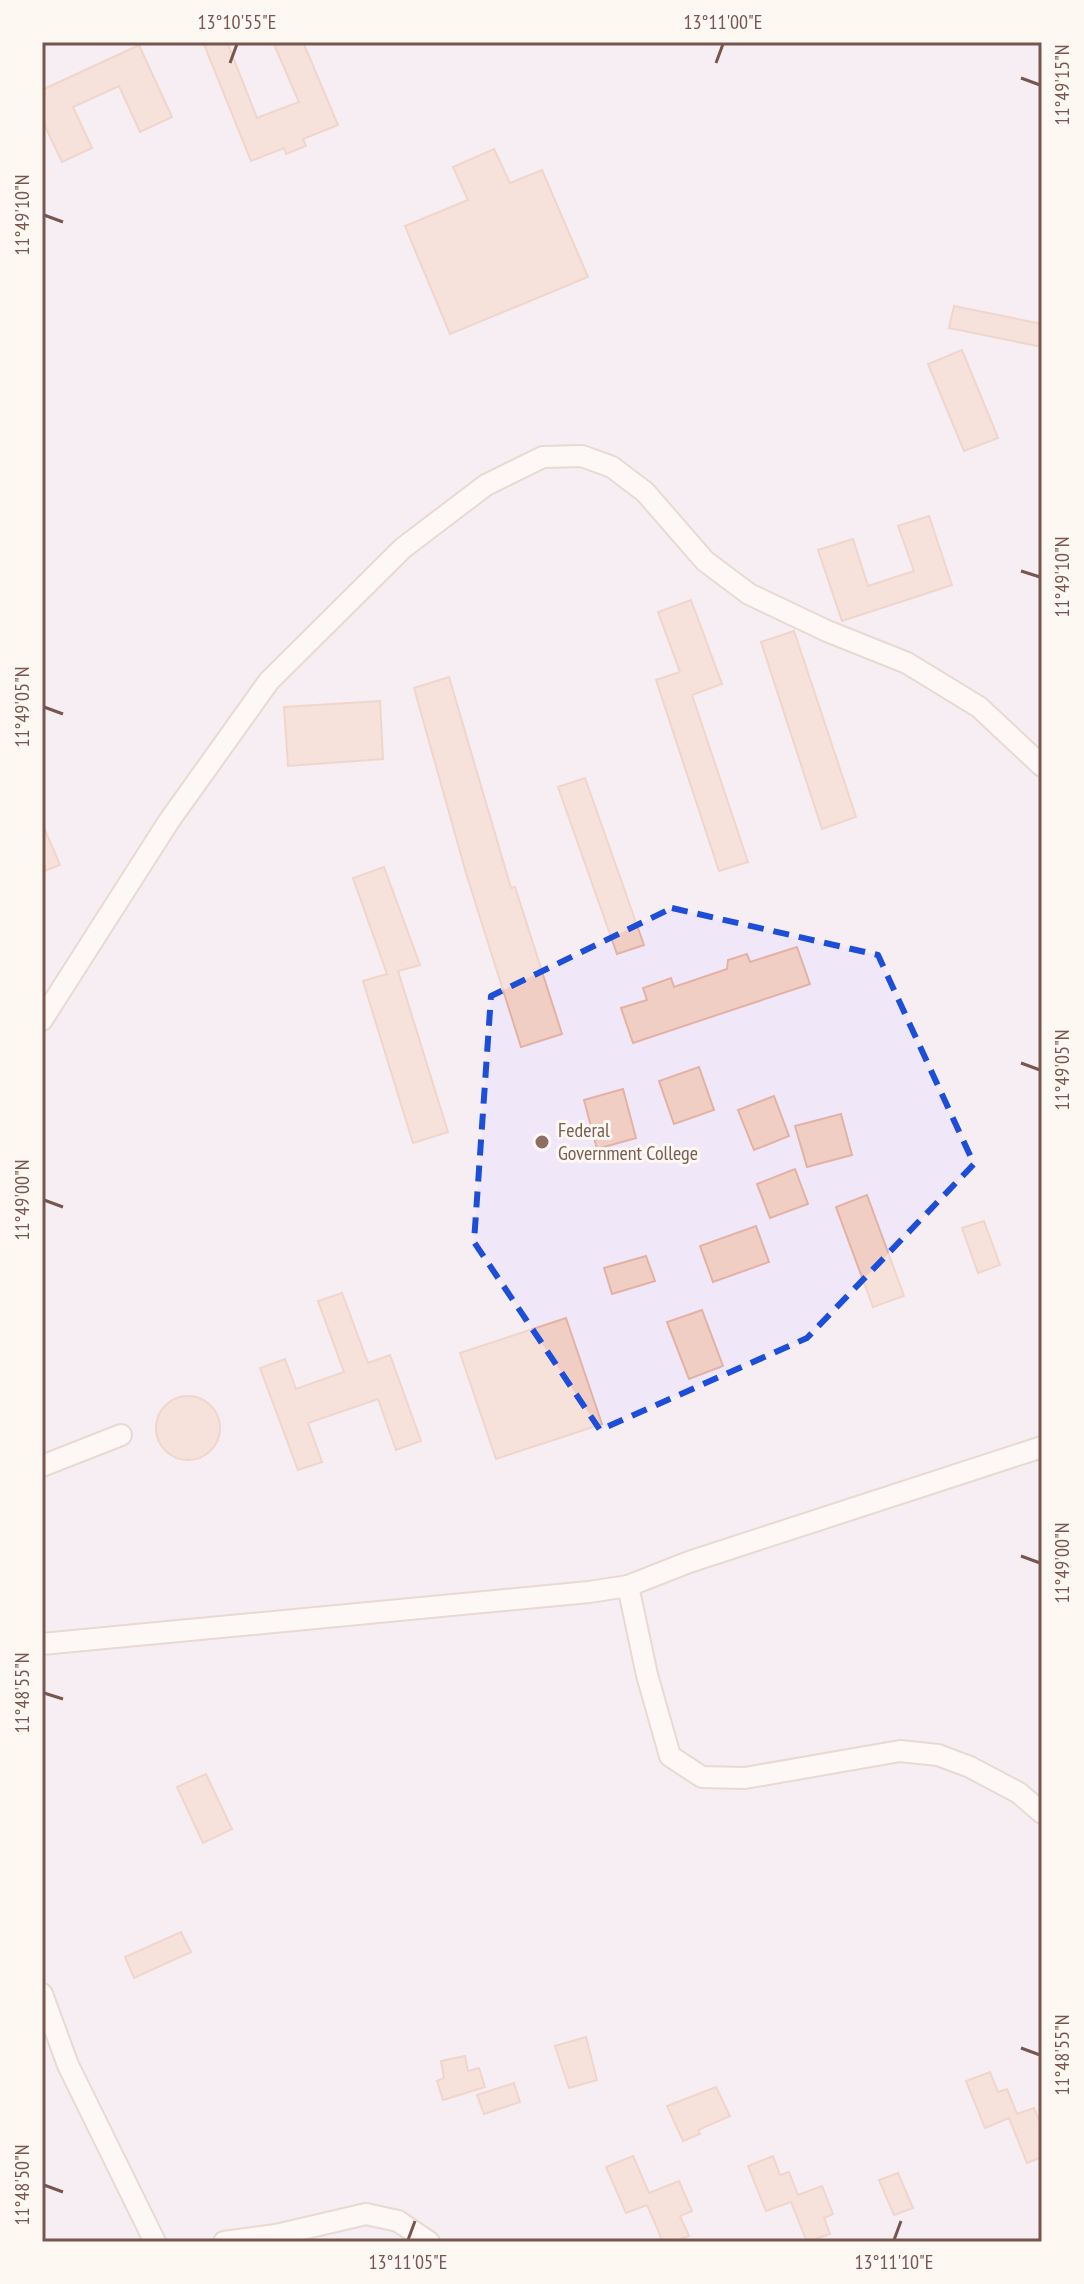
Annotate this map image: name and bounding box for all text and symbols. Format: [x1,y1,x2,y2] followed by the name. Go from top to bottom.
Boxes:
[198,9,276,35] text: 13°10'55"E
[684,9,762,35] text: 13°11'00"E
[1049,45,1075,125] text: 11°49'15"N
[9,175,35,255] text: 11°49'10"N
[1049,537,1075,617] text: 11°49'10"N
[9,667,35,747] text: 11°49'05"N
[1049,1030,1075,1110] text: 11°49'05"N
[558,1117,698,1166] place label: Federal Government College
[533,1133,551,1151] marker: Federal Government College
[9,1160,35,1240] text: 11°49'00"N
[1049,1523,1075,1603] text: 11°49'00"N
[9,1653,35,1733] text: 11°48'55"N
[1049,2015,1075,2095] text: 11°48'55"N
[9,2145,35,2225] text: 11°48'50"N
[369,2249,447,2275] text: 13°11'05"E
[855,2249,933,2275] text: 13°11'10"E

